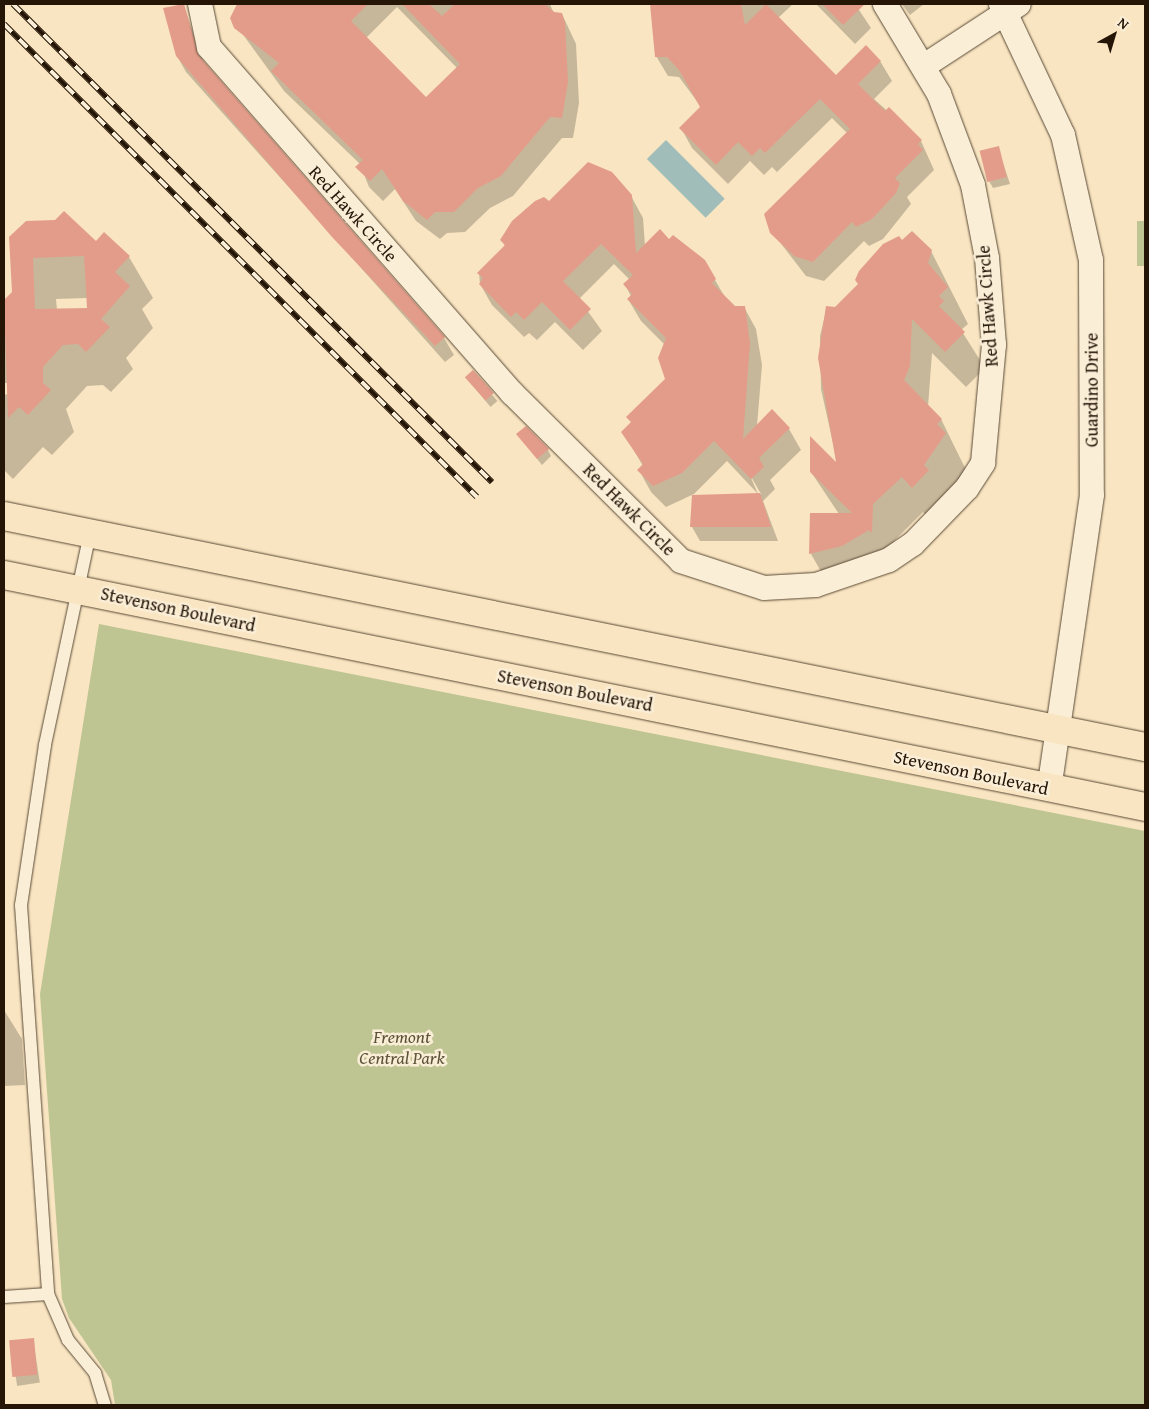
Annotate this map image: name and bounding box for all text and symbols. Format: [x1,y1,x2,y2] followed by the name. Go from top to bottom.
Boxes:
[1089,10,1139,60] north arrow
[1114,13,1133,34] text: N
[304,162,402,266] street label: Red Hawk Circle
[973,245,1003,367] street label: Red Hawk Circle
[1081,333,1103,447] street label: Guardino Drive
[578,459,680,561] street label: Red Hawk Circle
[99,583,257,637] street label: Stevenson Boulevard
[496,665,654,717] street label: Stevenson Boulevard
[892,746,1050,800] street label: Stevenson Boulevard
[359,1027,445,1070] park label: Fremont Central Park

